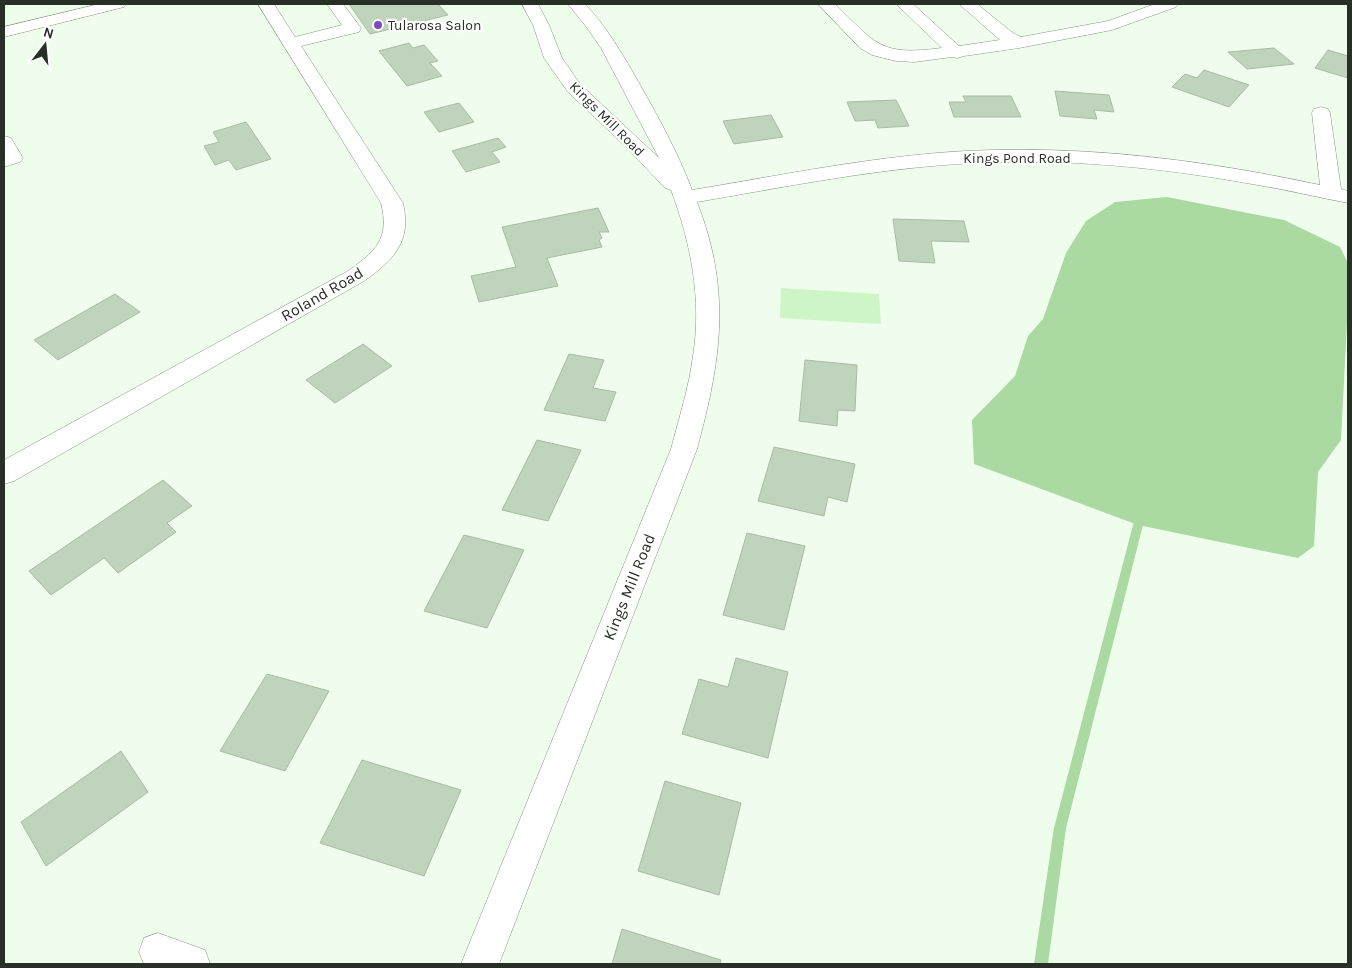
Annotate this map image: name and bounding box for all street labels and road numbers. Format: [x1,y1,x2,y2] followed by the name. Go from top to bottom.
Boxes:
[566,78,648,160] street label: Kings Mill Road
[963,150,1071,167] street label: Kings Pond Road
[278,263,366,325] street label: Roland Road
[599,531,659,643] street label: Kings Mill Road

